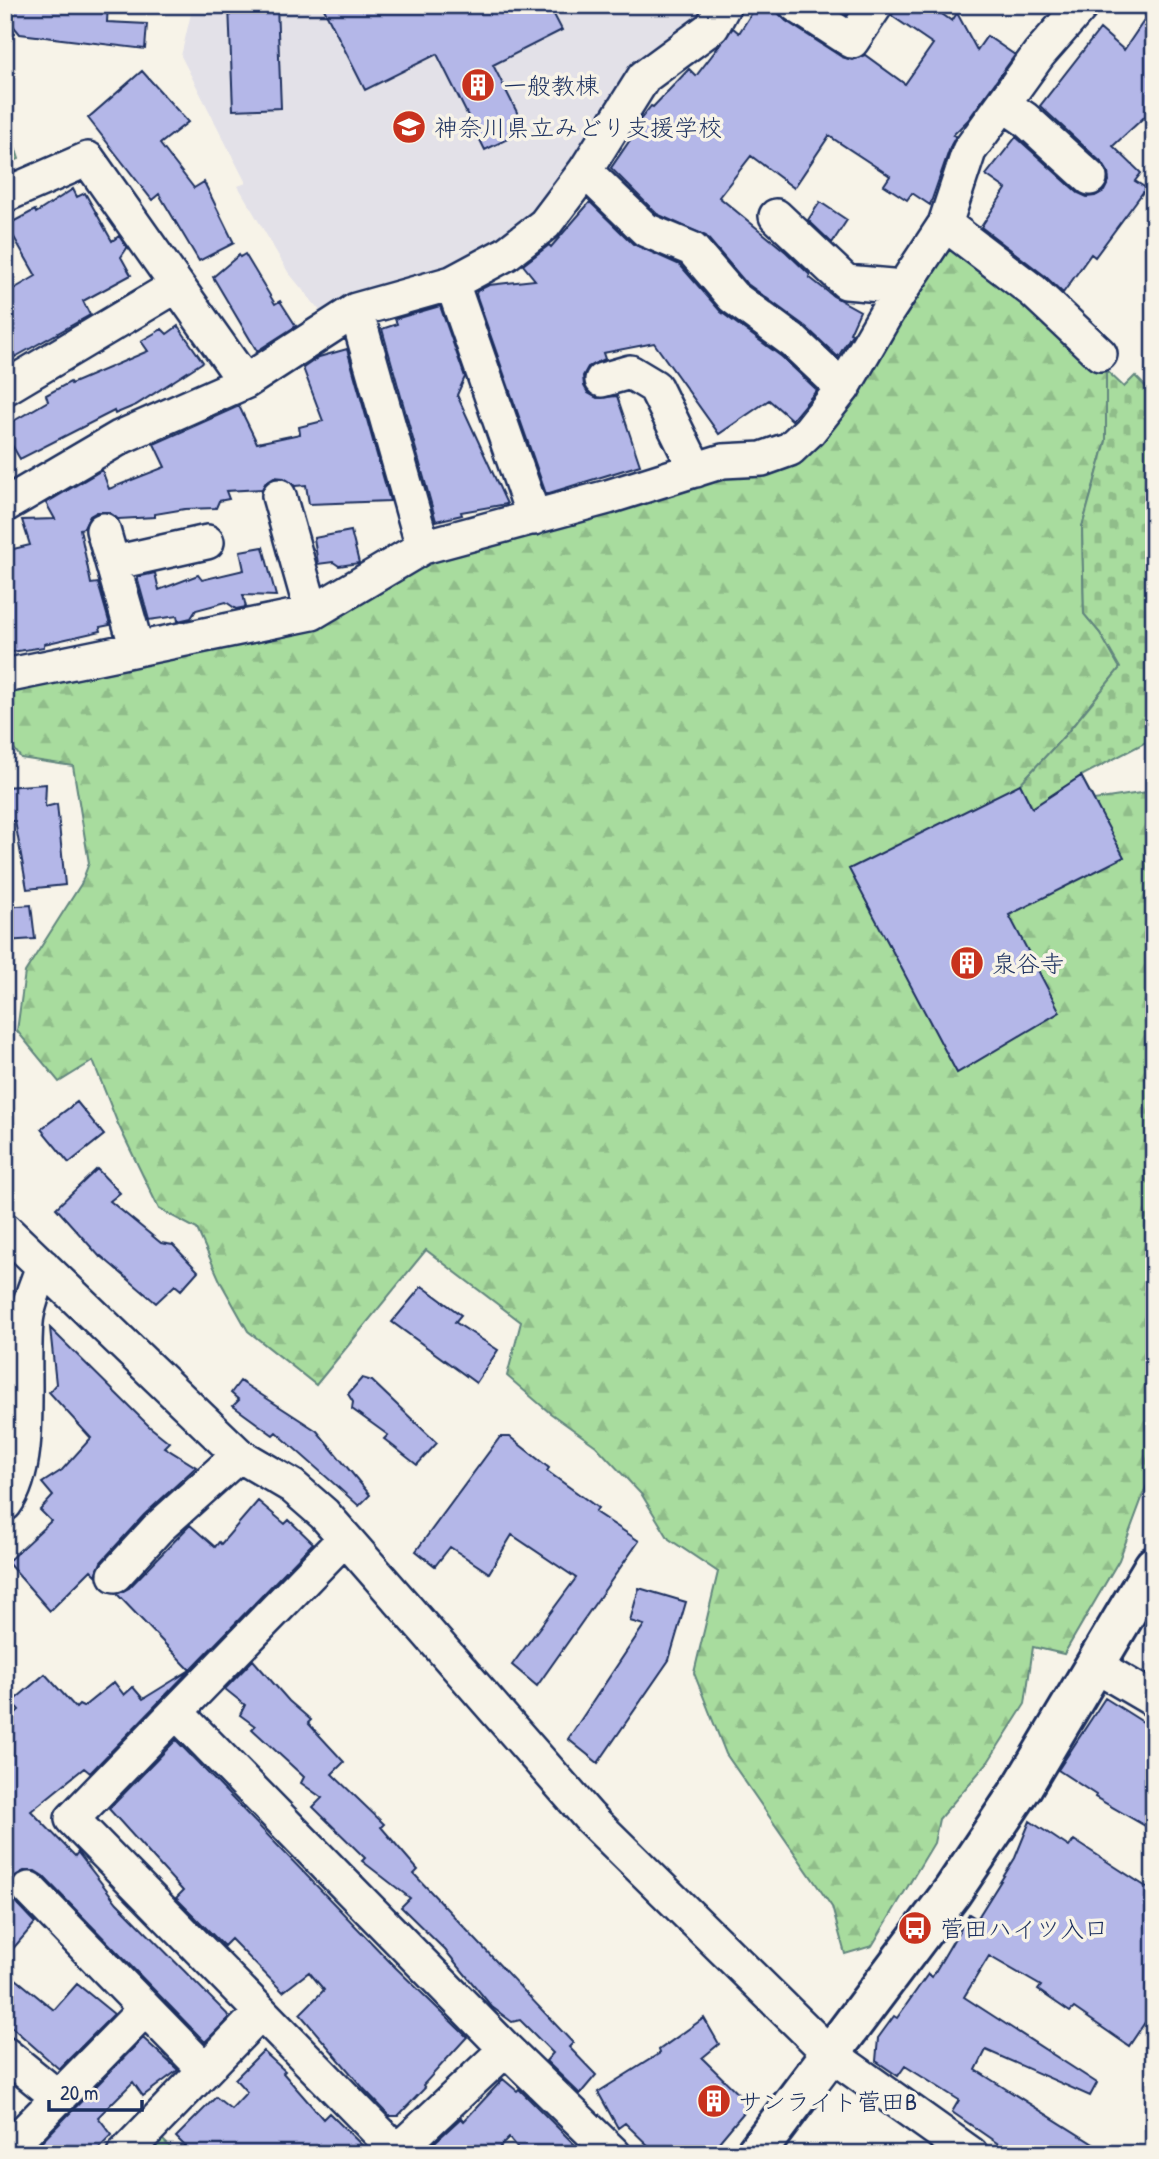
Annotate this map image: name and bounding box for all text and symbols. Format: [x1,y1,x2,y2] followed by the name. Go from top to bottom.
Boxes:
[459,66,497,104] building icon: 一般教棟
[503,69,599,101] place label: 一般教棟
[390,108,428,146] school or university icon: 神奈川県立みどり支援学校
[434,111,722,143] place label: 神奈川県立みどり支援学校
[948,944,986,982] building icon: 泉谷寺
[992,947,1064,979] place label: 泉谷寺
[896,1909,934,1947] bus stop icon: 菅田ハイツ入口
[940,1912,1108,1944] place label: 菅田ハイツ入口
[49,2068,142,2112] scale bar
[60,2078,98,2107] text: 20 m
[695,2082,733,2120] building icon: サンライト菅田B
[738,2085,917,2117] place label: サンライト菅田B

